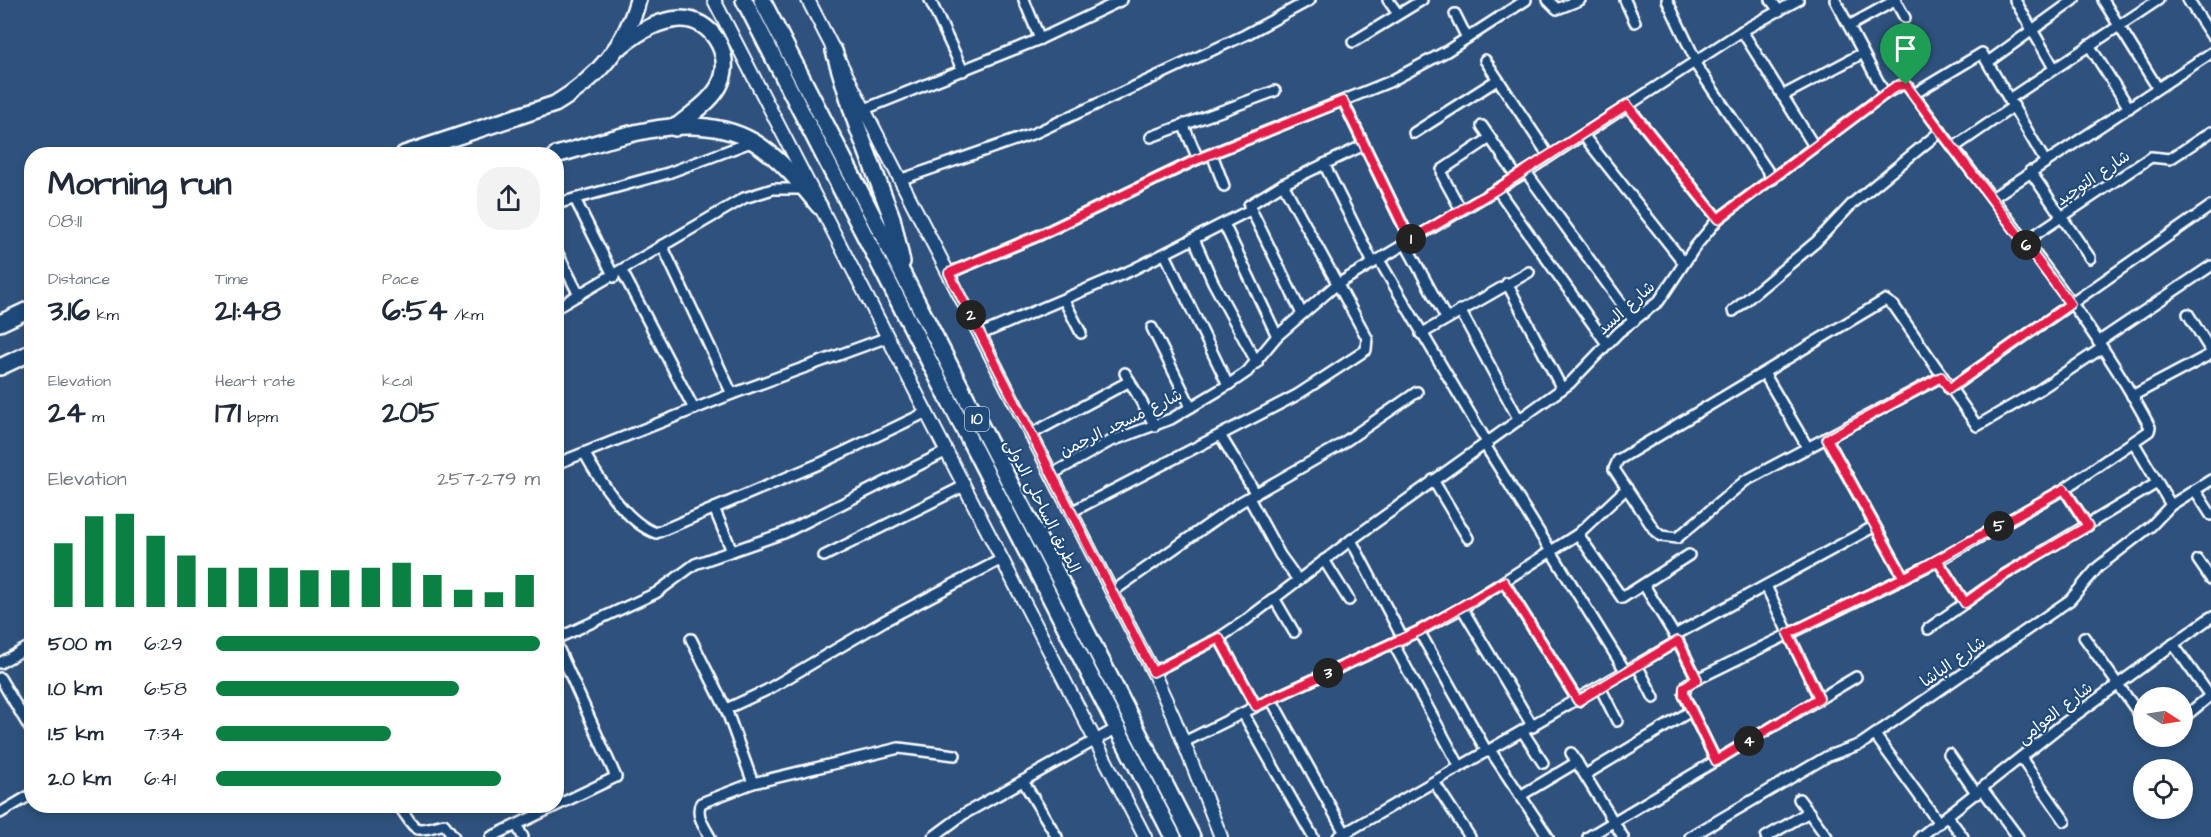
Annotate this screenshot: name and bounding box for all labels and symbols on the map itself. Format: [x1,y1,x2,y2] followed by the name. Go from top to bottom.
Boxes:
[1880,23,1931,85] pin
[2052,145,2134,211] street label: شارع التوحيد
[1396,224,1426,254] pin: 1
[2011,230,2041,260] pin: 6
[1592,276,1660,340] street label: شارع السد
[956,300,986,330] pin: 2
[1056,384,1186,462] street label: شارع مسجد الرحمن
[965,407,989,431] road number: 10
[999,435,1085,577] street label: الطريق الساحلى الدولى
[1984,511,2014,541] pin: 5
[1916,631,1990,693] street label: شارع الباشا
[1313,658,1343,688] pin: 3
[2013,677,2097,749] street label: شارع العوامى
[2133,687,2193,747] north arrow
[1734,726,1764,756] pin: 4

